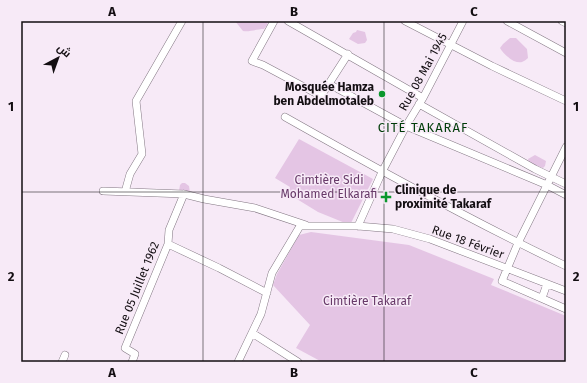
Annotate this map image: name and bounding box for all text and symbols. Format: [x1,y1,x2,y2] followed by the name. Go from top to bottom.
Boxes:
[107,4,116,19] text: A
[290,4,298,19] text: B
[470,4,478,19] text: C
[396,31,450,113] street label: Rue 08 Mai 1945
[38,38,78,78] north arrow
[55,41,74,60] text: ش
[273,80,374,108] place label: Mosquée Hamza ben Abdelmotaleb
[377,89,387,99] marker: Mosquée Hamza ben Abdelmotaleb
[8,99,14,114] text: 1
[573,99,579,114] text: 1
[378,120,468,135] district label: CITÉ TAKARAF
[280,173,378,201] park label: Cimtière Sidi Mohamed Elkarafi
[395,183,493,211] place label: Clinique de proximité Takaraf
[380,191,392,203] marker: Clinique de proximité Takaraf
[430,222,506,262] street label: Rue 18 Février
[112,240,162,336] street label: Rue 05 Juillet 1962
[8,269,15,284] text: 2
[573,269,580,284] text: 2
[323,294,412,308] park label: Cimtière Takaraf
[107,365,116,380] text: A
[290,365,298,380] text: B
[470,365,478,380] text: C

